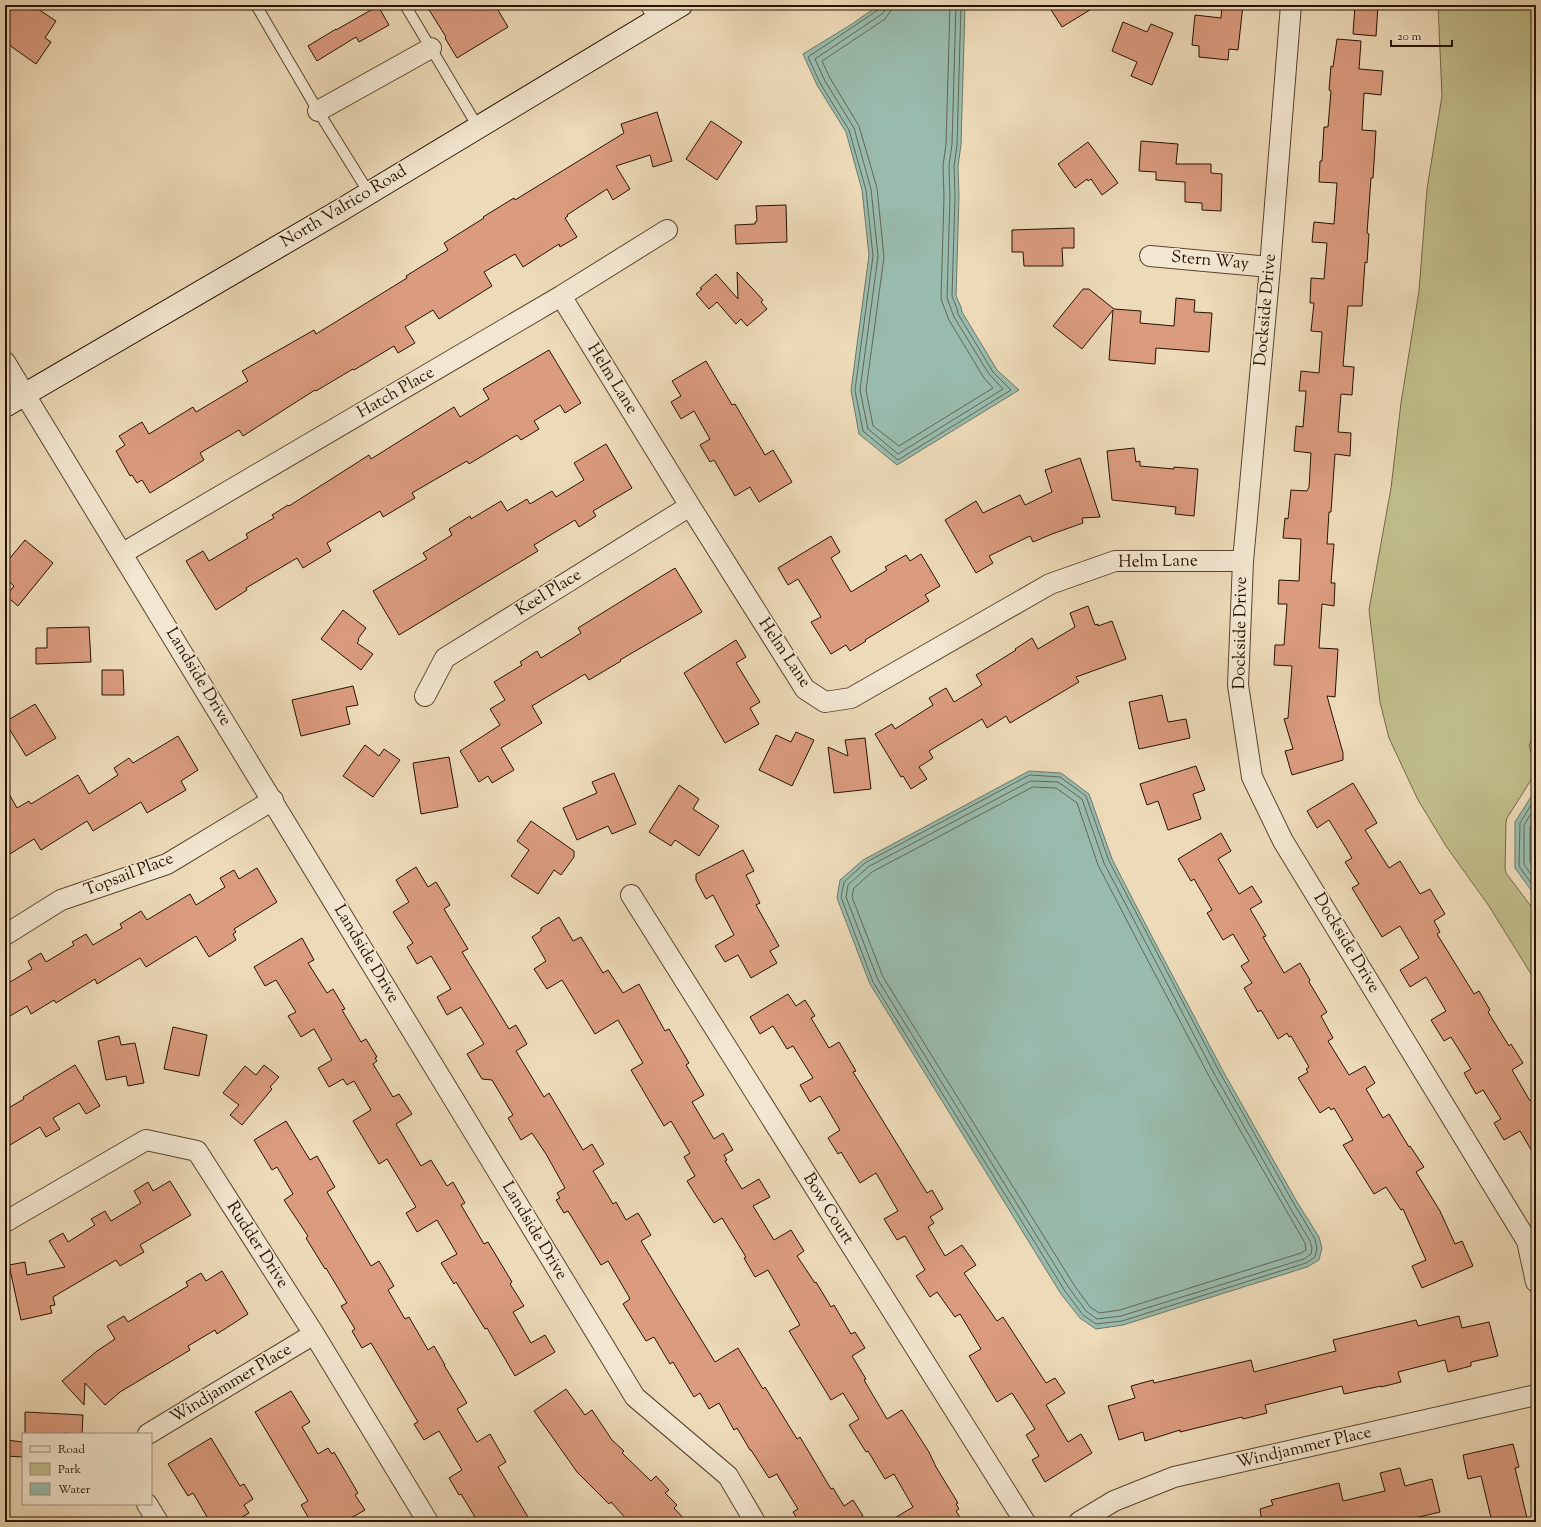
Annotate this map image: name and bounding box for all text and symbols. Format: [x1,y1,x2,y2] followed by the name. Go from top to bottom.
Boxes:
[1391,22,1452,48] scale bar
[1397,28,1422,46] text: 20 m
[276,160,412,254] street label: North Valrico Road
[1170,246,1250,276] street label: Stern Way
[1249,253,1283,367] street label: Dockside Drive
[581,339,643,419] street label: Helm Lane
[353,361,439,425] street label: Hatch Place
[1118,549,1198,575] street label: Helm Lane
[512,563,586,623] street label: Keel Place
[1228,576,1254,690] street label: Dockside Drive
[752,613,816,693] street label: Helm Lane
[159,623,237,731] street label: Landside Drive
[81,847,177,903] street label: Topsail Place
[1307,888,1385,998] street label: Dockside Drive
[327,900,405,1008] street label: Landside Drive
[797,1169,860,1250] street label: Bow Court
[495,1177,573,1285] street label: Landside Drive
[220,1197,294,1293] street label: Rudder Drive
[166,1338,296,1430] street label: Windjammer Place
[1234,1421,1374,1475] street label: Windjammer Place
[22,1433,152,1505] legend
[58,1441,85,1459] text: Road
[58,1461,81,1479] text: Park
[58,1481,91,1499] text: Water

